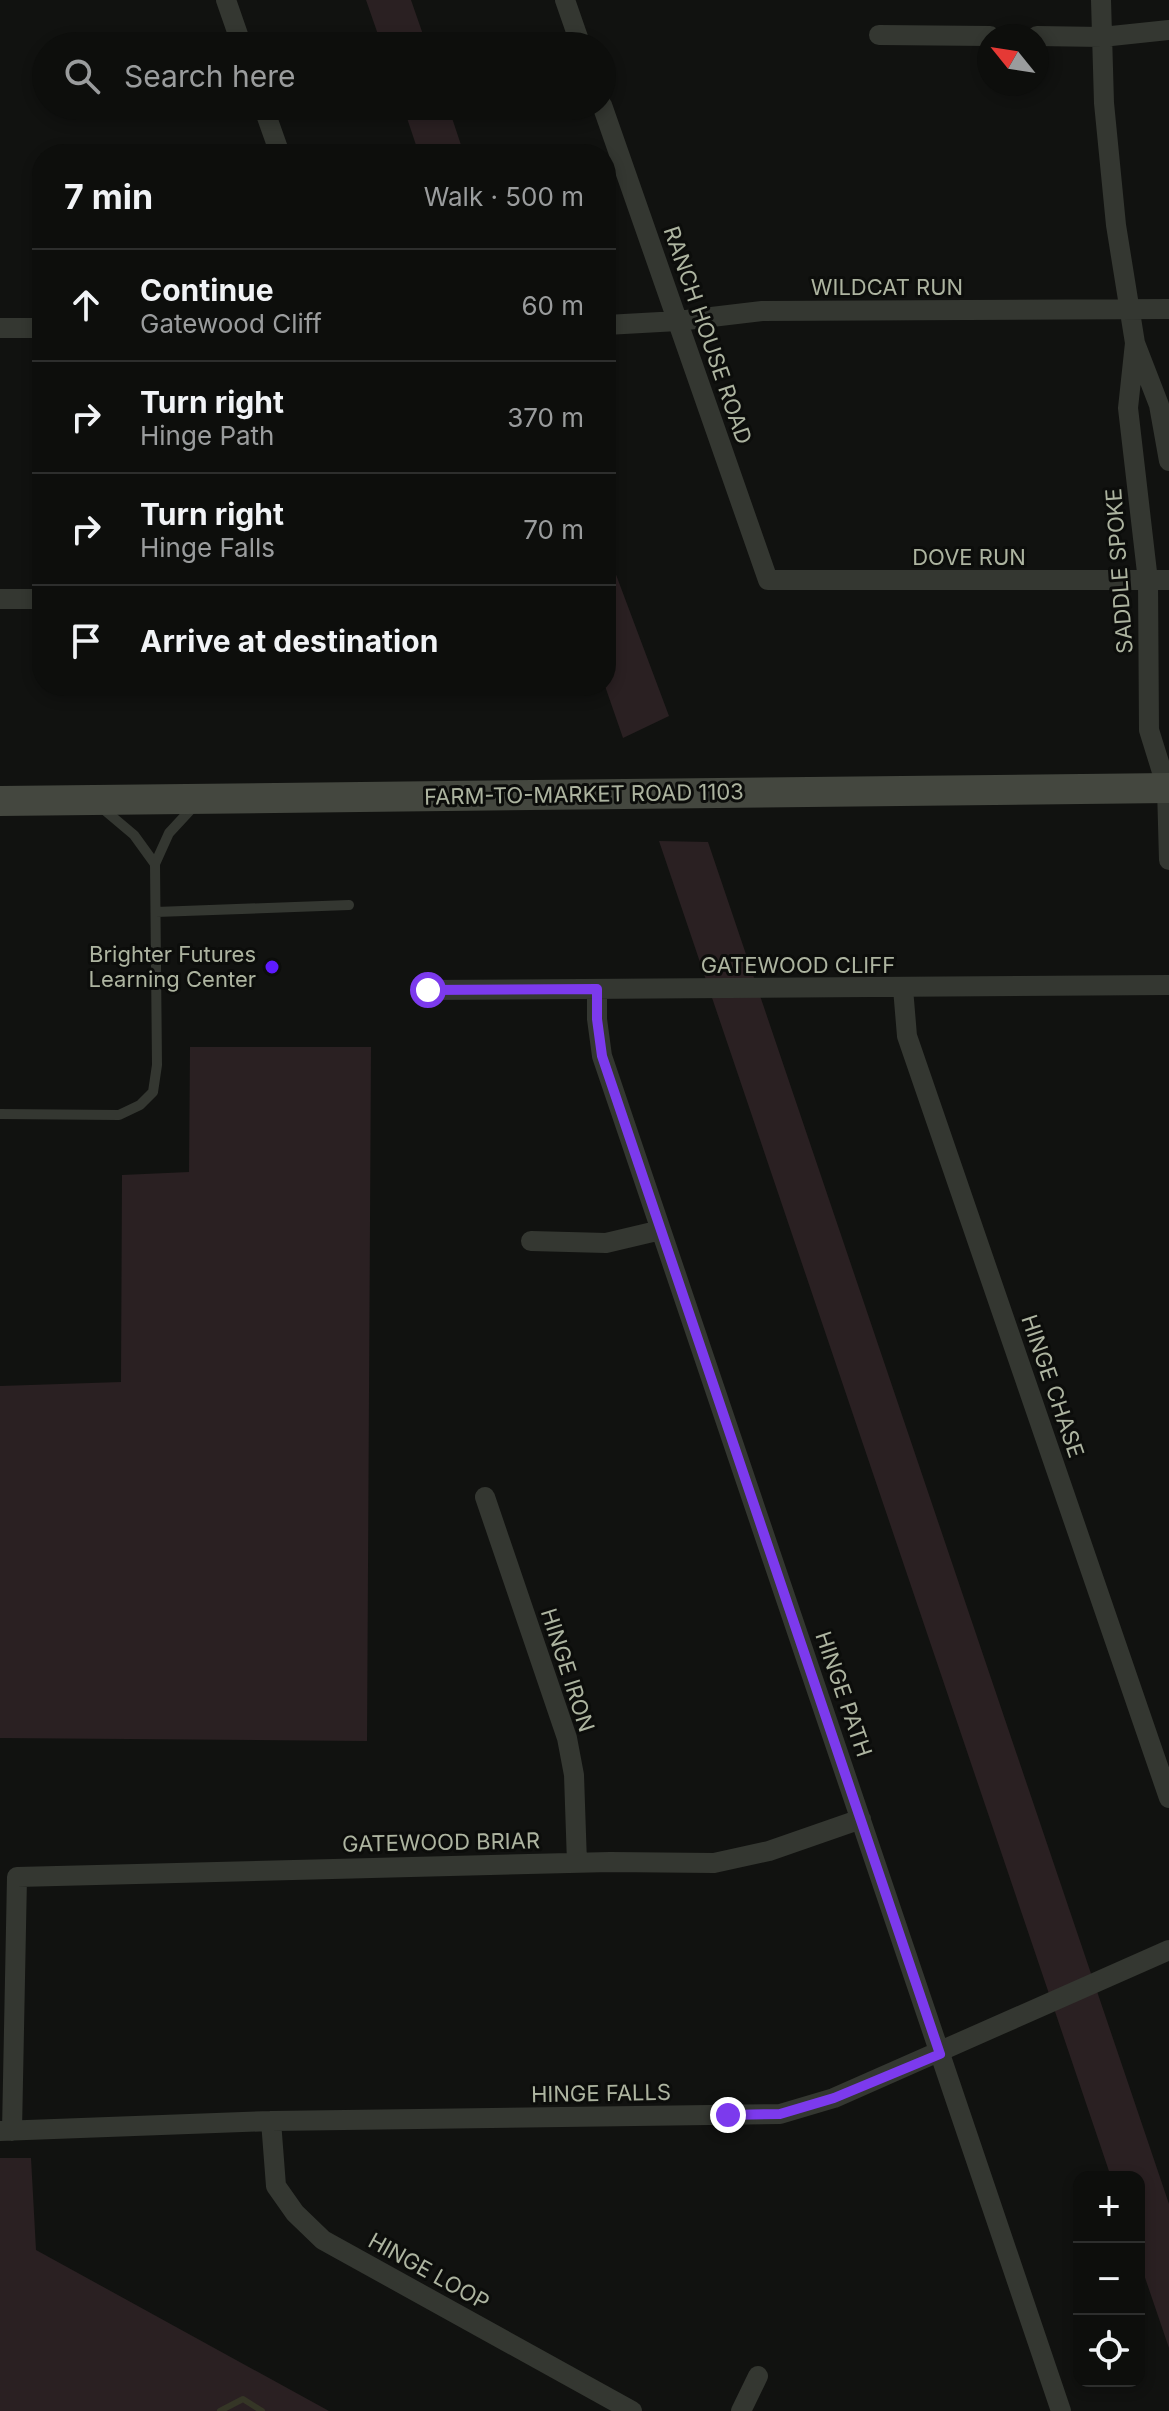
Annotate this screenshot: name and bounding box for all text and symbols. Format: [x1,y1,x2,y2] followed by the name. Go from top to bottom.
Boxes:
[977,24,1049,96] north arrow
[32,32,616,120] search box
[60,54,104,98] icon: search
[124,58,296,94] text: Search here
[64,176,153,217] text: 7 min
[424,181,584,212] text: Walk · 500 m
[658,223,758,447] street label: RANCH HOUSE ROAD
[140,272,274,308] text: Continue
[811,274,963,300] street label: WILDCAT RUN
[64,283,108,327] icon: ahead
[521,290,584,321] text: 60 m
[140,308,322,339] text: Gatewood Cliff
[140,384,284,420] text: Turn right
[64,395,108,439] icon: right
[507,402,584,433] text: 370 m
[140,420,274,451] text: Hinge Path
[1100,487,1138,655] street label: SADDLE SPOKE
[140,496,284,532] text: Turn right
[64,507,108,551] icon: right
[523,514,584,545] text: 70 m
[140,532,275,563] text: Hinge Falls
[912,544,1026,570] street label: DOVE RUN
[64,619,108,663] icon: arrive
[140,623,438,659] text: Arrive at destination
[424,778,744,810] street label: FARM-TO-MARKET ROAD 1103
[89,941,256,992] place label: Brighter Futures Learning Center
[701,952,895,978] street label: GATEWOOD CLIFF
[263,958,281,976] marker: Brighter Futures Learning Center
[410,972,446,1008] route start
[1016,1311,1090,1461] street label: HINGE CHASE
[536,1605,600,1735] street label: HINGE IRON
[810,1628,878,1760] street label: HINGE PATH
[342,1827,540,1857] street label: GATEWOOD BRIAR
[531,2079,671,2107] street label: HINGE FALLS
[710,2097,746,2133] route end
[1073,2171,1145,2387] map controls
[1073,2171,1145,2243] button: +
[364,2227,494,2315] street label: HINGE LOOP
[1073,2243,1145,2315] button: −
[1073,2315,1145,2387] button: locate

